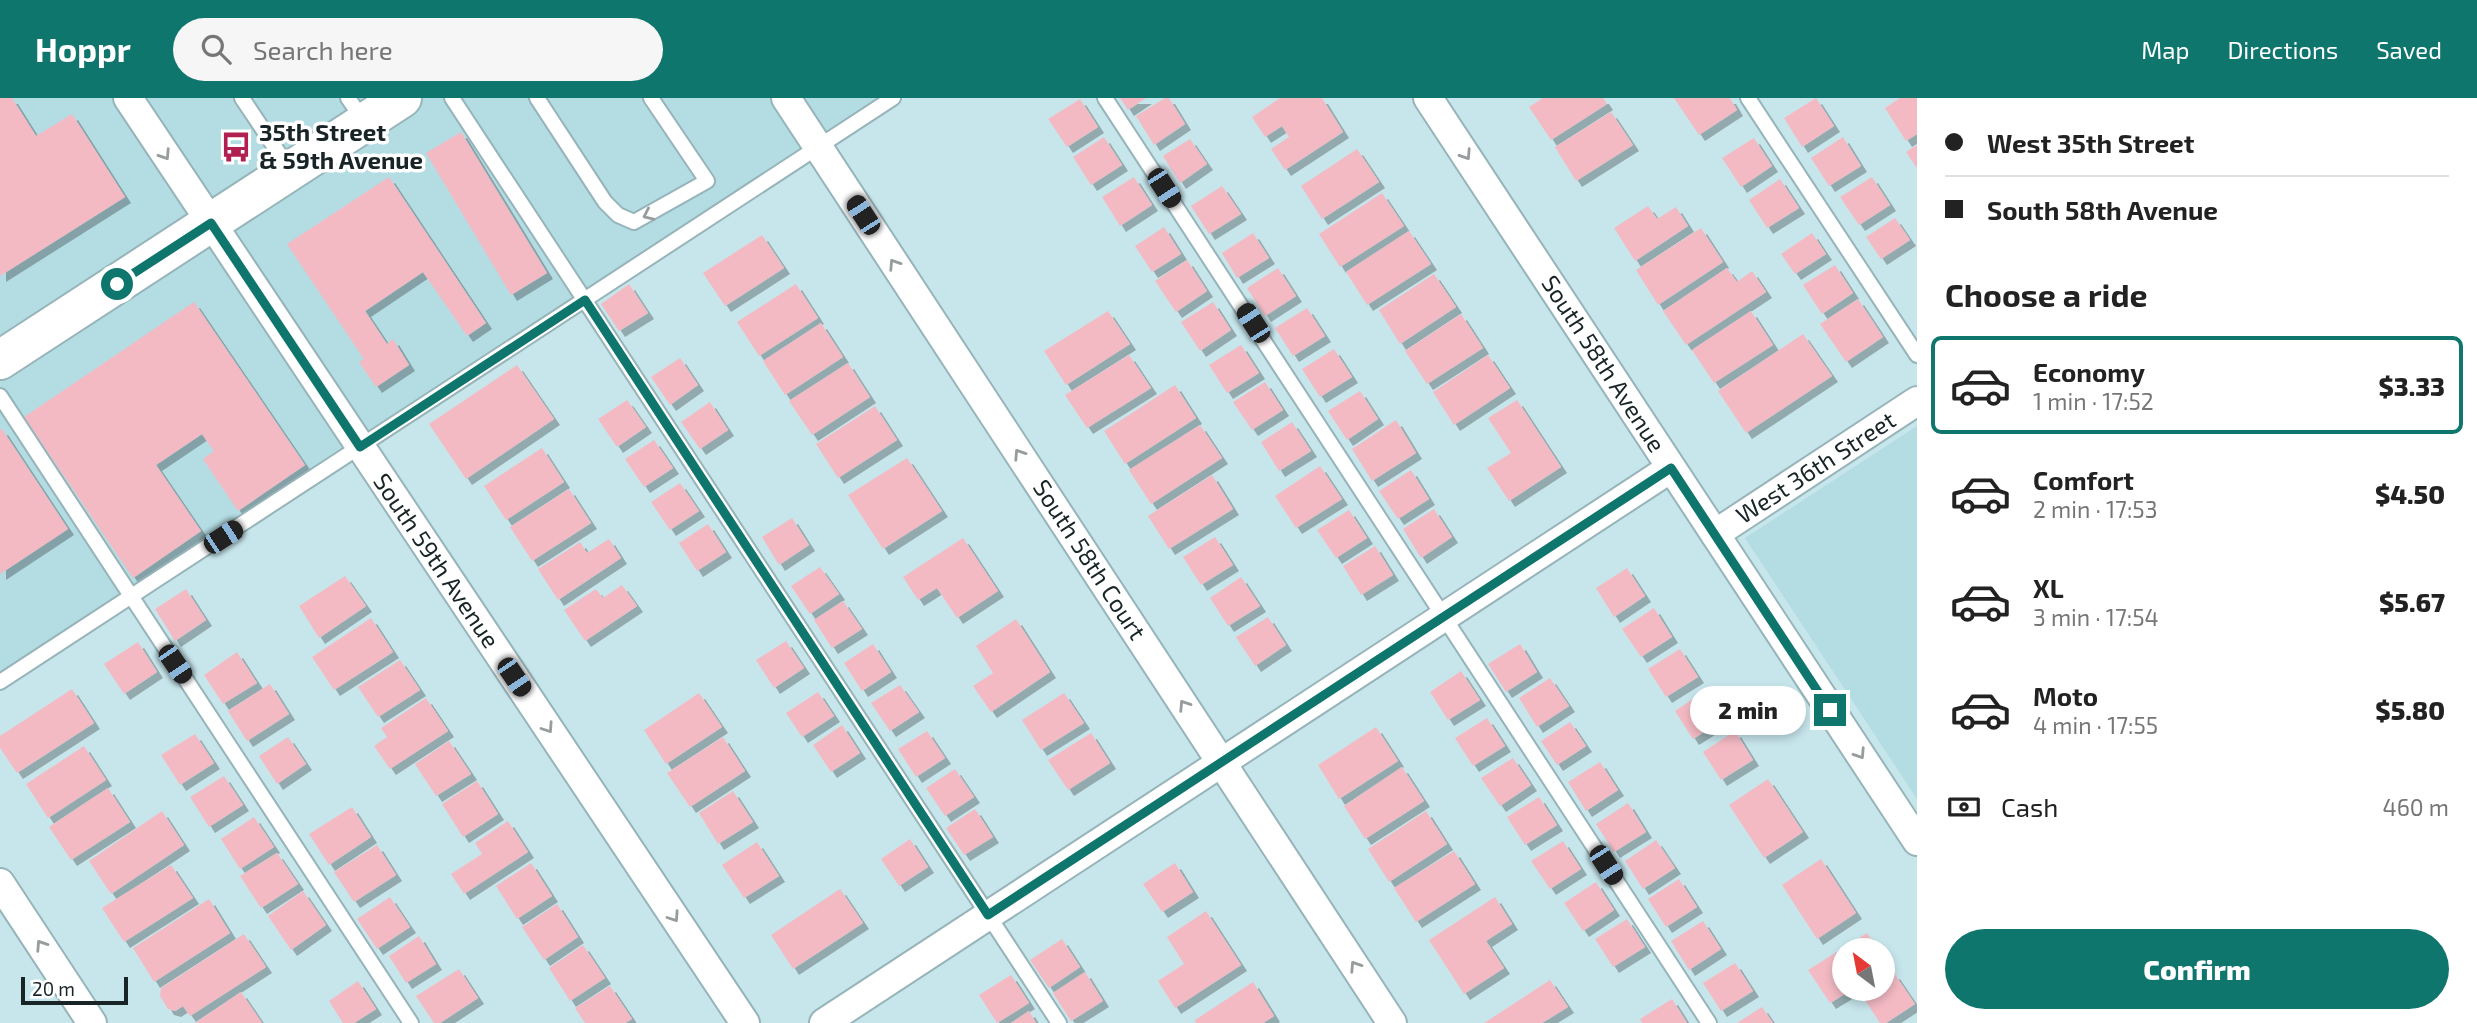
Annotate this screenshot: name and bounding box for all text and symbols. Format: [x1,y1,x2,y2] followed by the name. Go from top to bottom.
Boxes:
[173,18,663,81] search box
[35,29,131,69] text: Hoppr
[197,30,235,68] icon: search
[253,34,393,65] text: Search here
[2141,35,2189,64] text: Map
[2227,35,2338,64] text: Directions
[2376,35,2442,64] text: Saved
[259,117,423,174] place label: 35th Street & 59th Avenue
[1987,127,2194,158] text: West 35th Street
[219,130,253,164] bus stop icon: 35th Street & 59th Avenue
[157,147,170,160] one-way arrow
[1457,147,1470,160] one-way arrow
[1144,165,1185,211] car
[843,192,884,238] car
[1987,194,2218,225] text: South 58th Avenue
[643,207,656,221] one-way arrow
[890,258,903,271] one-way arrow
[101,268,133,300] route start
[1536,269,1672,457] street label: South 58th Avenue
[1945,275,2148,313] text: Choose a ride
[1233,300,1274,346] car
[1949,354,2012,417] icon: car
[2033,356,2145,387] text: Economy
[2378,370,2445,401] text: $3.33
[2033,387,2154,415] text: 1 min · 17:52
[1730,404,1900,529] street label: West 36th Street
[1014,448,1027,461] one-way arrow
[1949,462,2012,525] icon: car
[2033,464,2134,495] text: Comfort
[368,467,506,653] street label: South 59th Avenue
[1028,474,1153,645] street label: South 58th Court
[2375,478,2445,509] text: $4.50
[2033,495,2157,523] text: 2 min · 17:53
[200,517,247,557] car
[1949,570,2012,633] icon: car
[2033,572,2064,603] text: XL
[2379,586,2445,617] text: $5.67
[2033,603,2159,631] text: 3 min · 17:54
[155,641,196,687] car
[494,654,535,700] car
[1949,678,2012,741] icon: car
[2033,680,2098,711] text: Moto
[1690,686,1806,734] callout: 2 min
[1814,694,1846,726] route end
[2375,694,2445,725] text: $5.80
[1718,696,1778,724] text: 2 min
[1180,700,1193,713] one-way arrow
[2033,711,2158,739] text: 4 min · 17:55
[539,720,552,733] one-way arrow
[1852,747,1865,760] one-way arrow
[1945,788,1983,826] icon: cash
[2001,791,2058,822] text: Cash
[2383,793,2449,821] text: 460 m
[1586,842,1627,888] car
[666,909,678,922] one-way arrow
[1945,929,2449,1009] button: Confirm
[1832,938,1895,1001] north arrow
[1832,938,1895,1001] map controls
[36,940,49,953] one-way arrow
[1350,961,1363,974] one-way arrow
[21,974,128,1006] scale bar
[32,977,75,1000] text: 20 m

